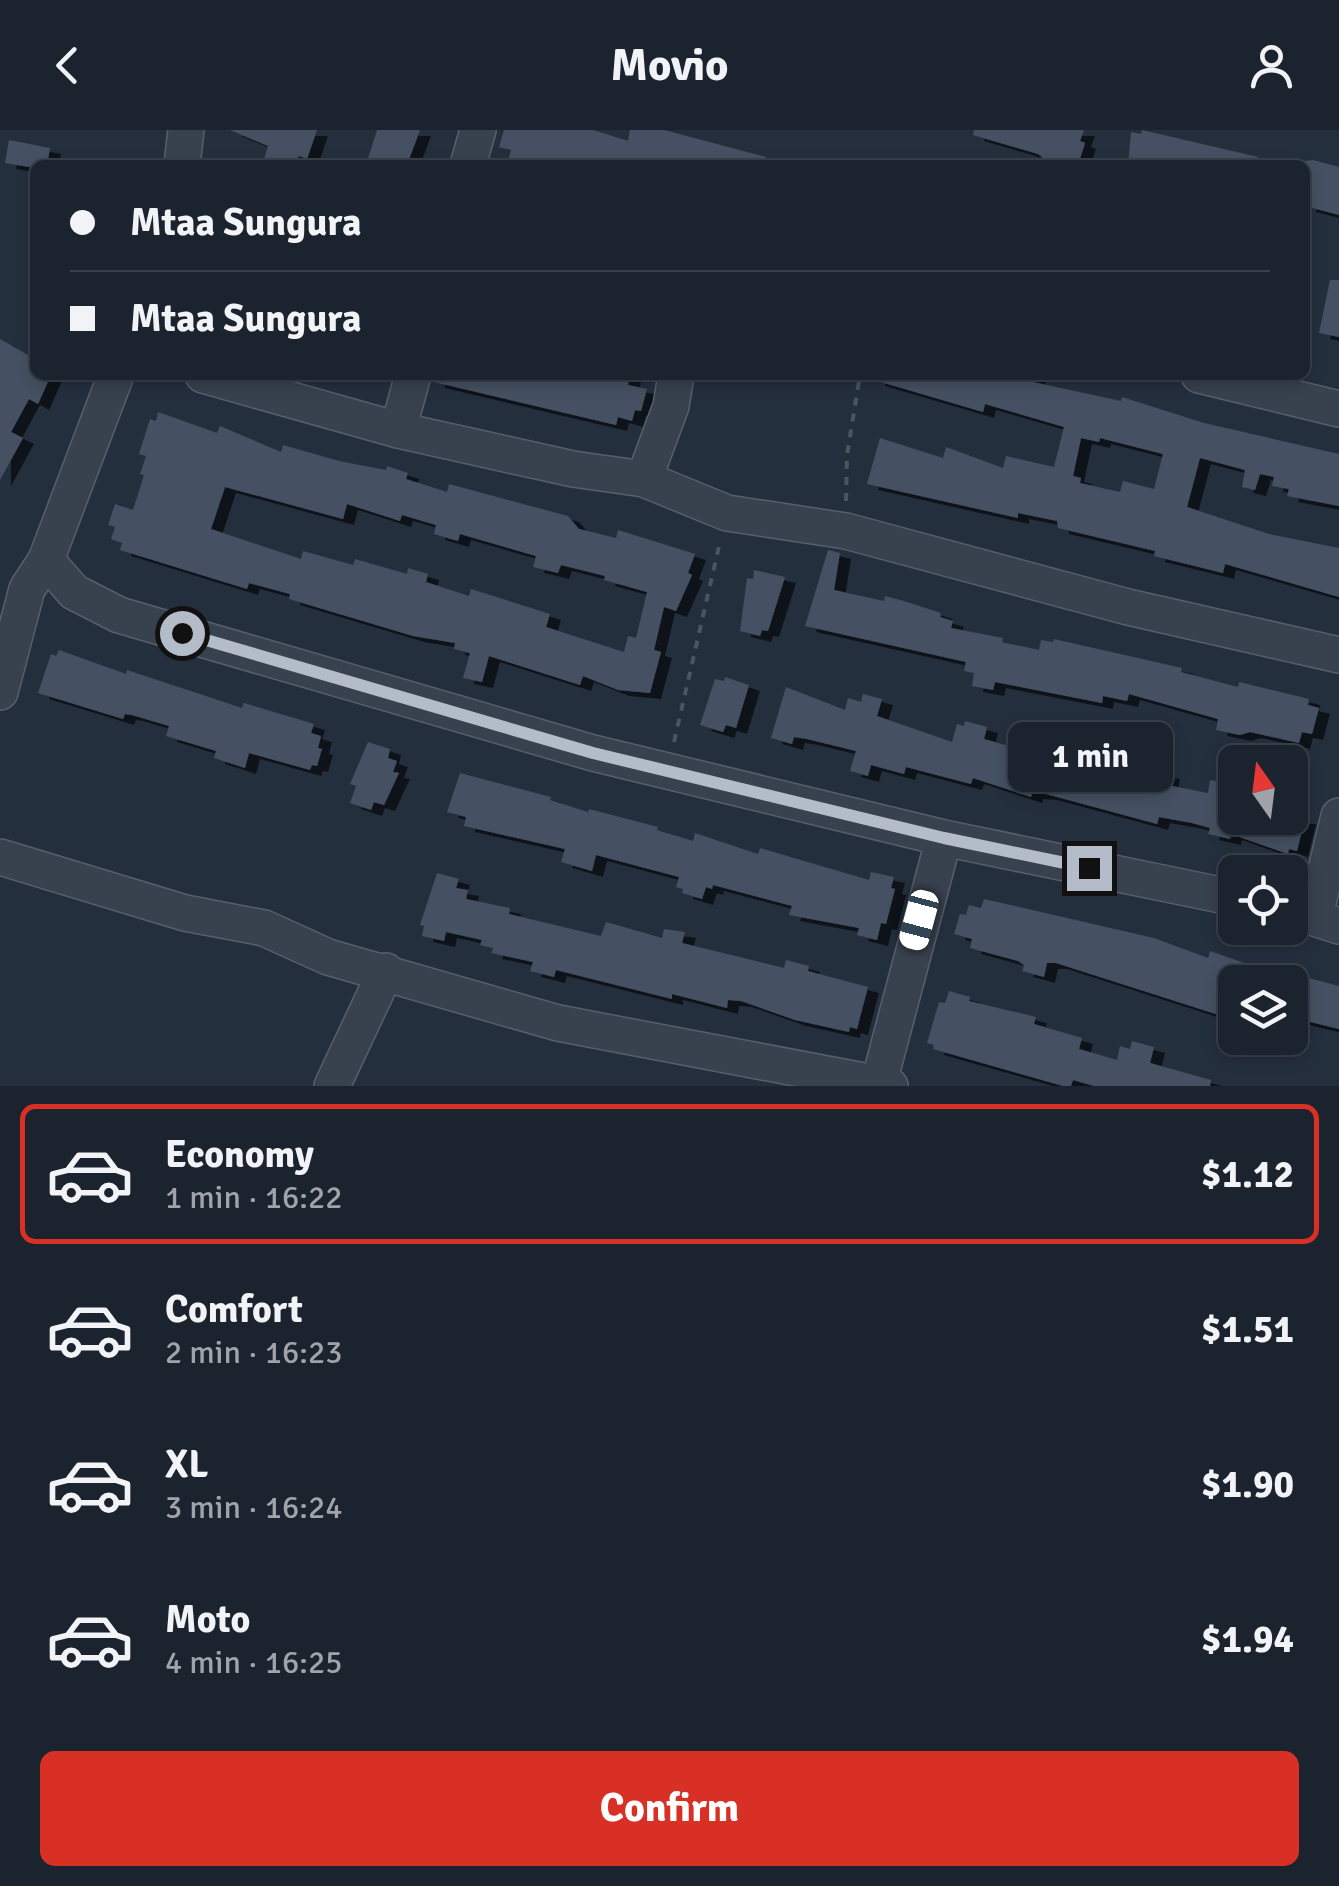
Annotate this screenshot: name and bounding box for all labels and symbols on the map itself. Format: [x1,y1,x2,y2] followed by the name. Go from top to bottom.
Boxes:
[160,611,205,656] route start
[1006,723,1172,793] callout: 1 min
[1218,745,1308,835] north arrow
[1067,846,1112,891] route end
[897,887,941,953] car

